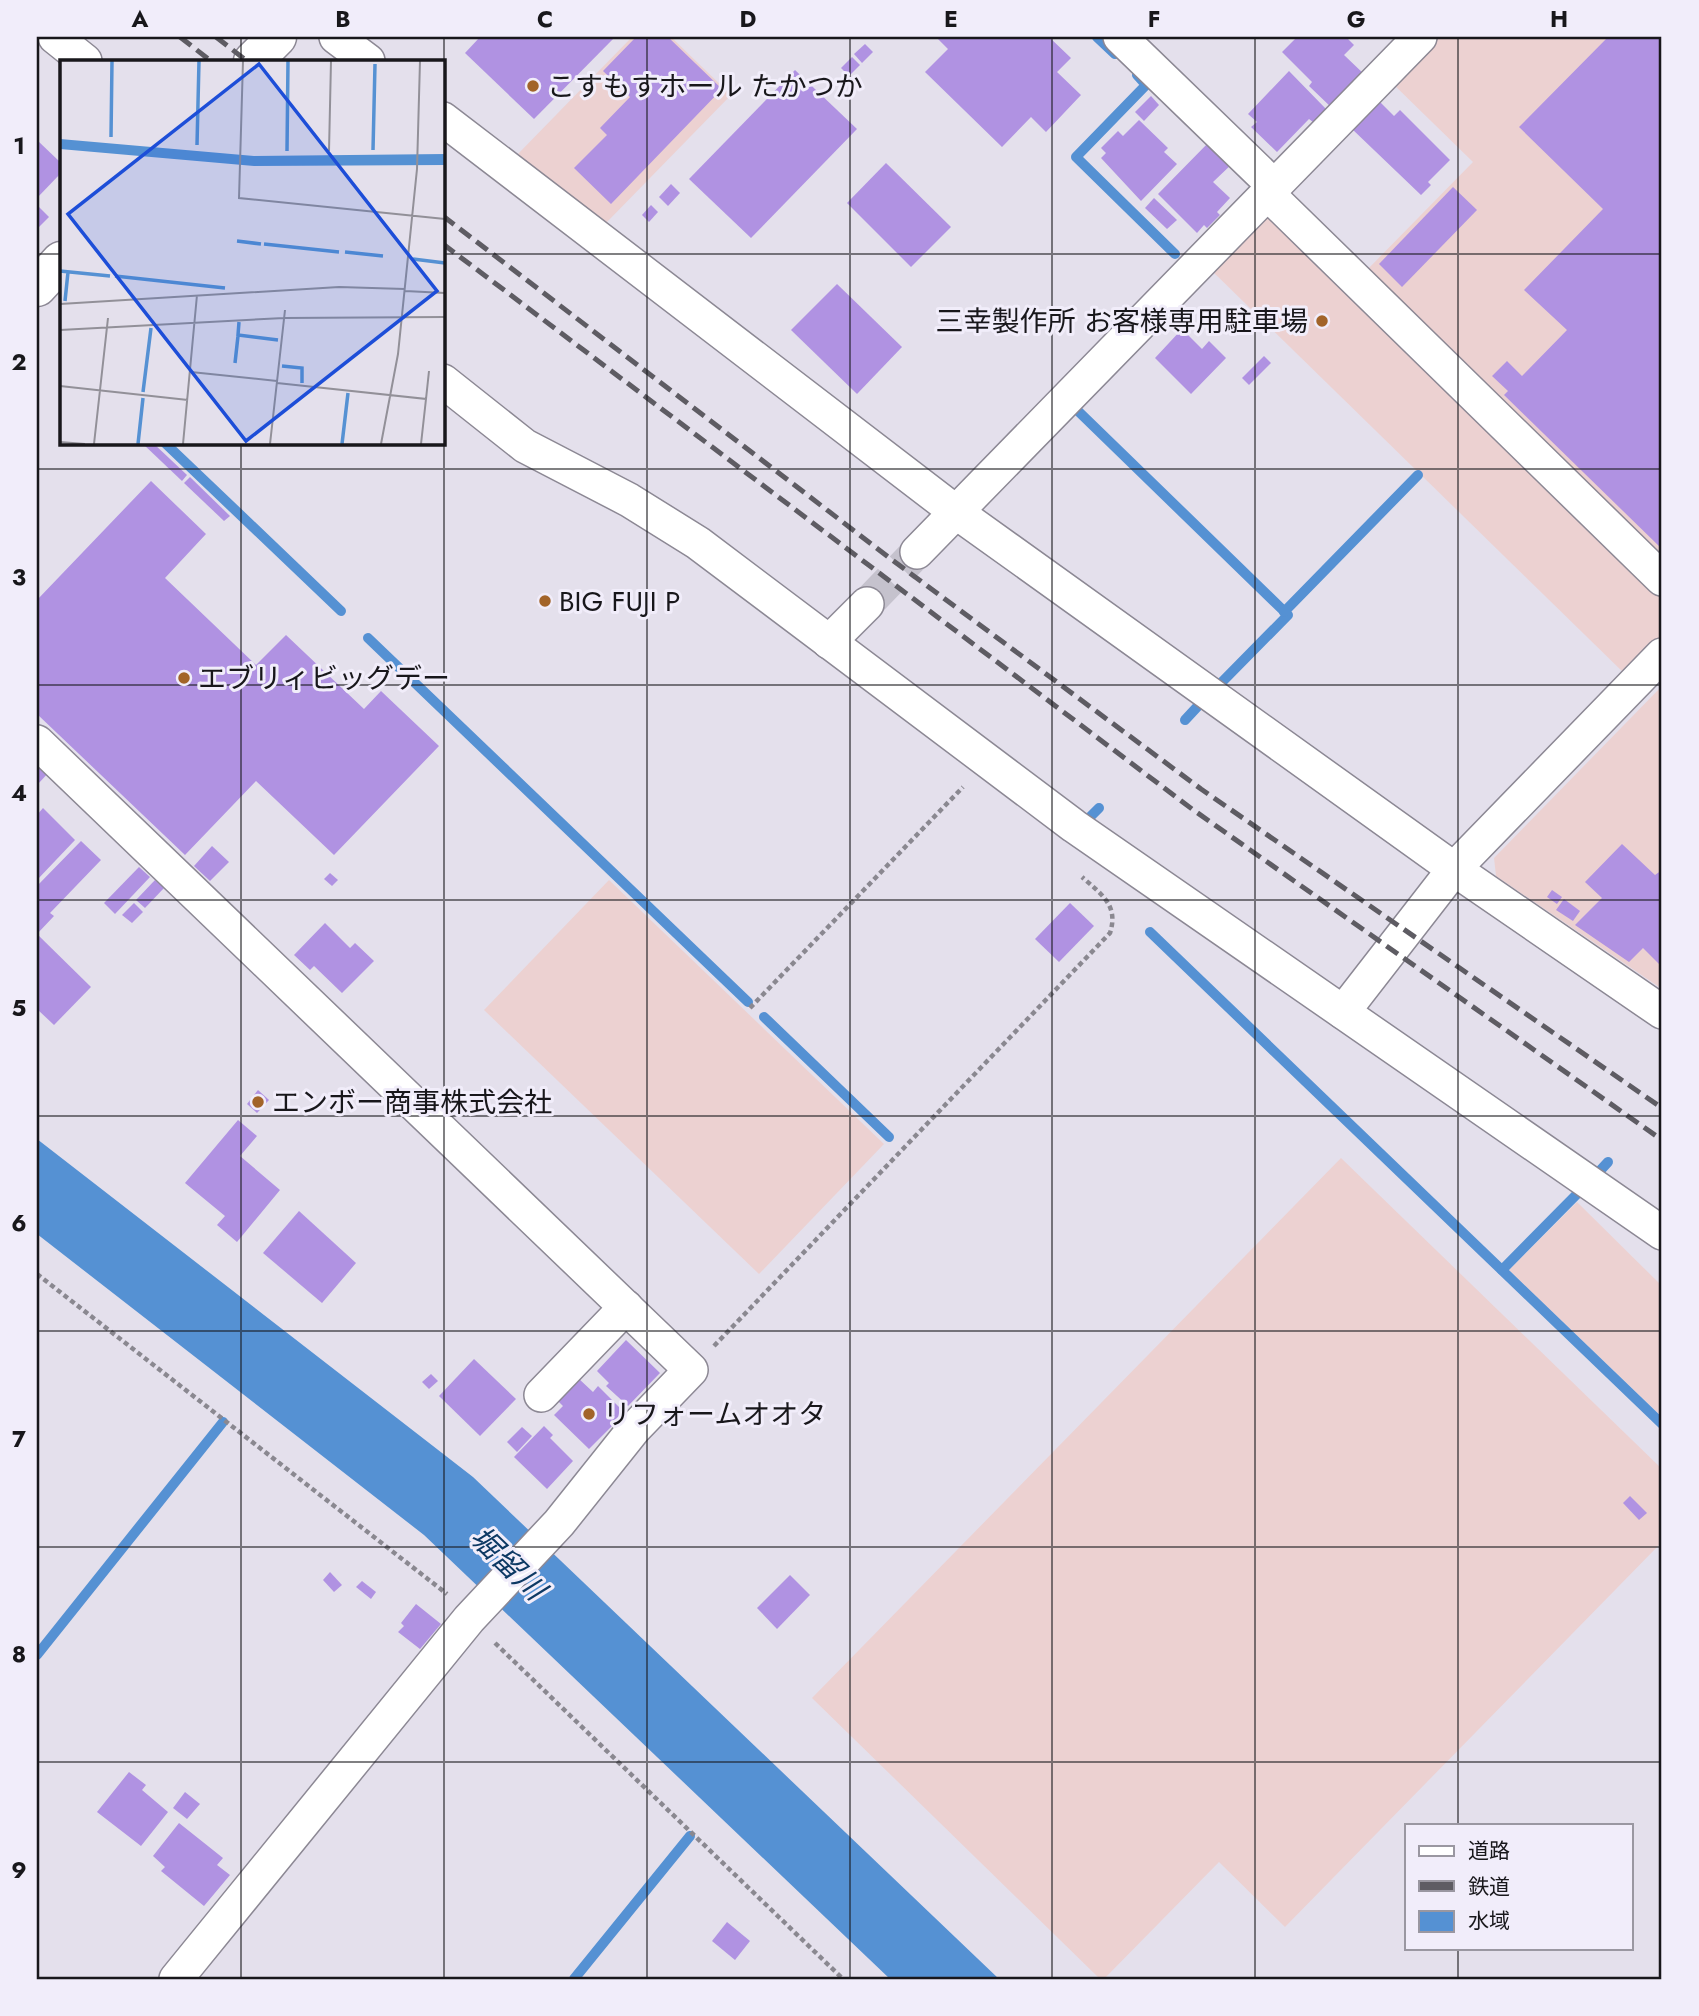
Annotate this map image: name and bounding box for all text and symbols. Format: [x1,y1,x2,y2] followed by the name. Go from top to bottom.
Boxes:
[131,2,149,36] text: A
[335,2,351,36] text: B
[537,2,553,36] text: C
[740,2,757,36] text: D
[944,2,958,36] text: E
[1148,2,1160,36] text: F
[1347,2,1365,36] text: G
[1550,2,1568,36] text: H
[60,60,444,444] inset map
[547,66,863,107] place label: こすもすホール たかつか
[525,78,541,94] marker: こすもすホール たかつか
[13,129,25,163] text: 1
[936,301,1308,342] place label: 三幸製作所 お客様専用駐車場
[1314,313,1330,329] marker: 三幸製作所 お客様専用駐車場
[11,345,27,379] text: 2
[12,560,26,594] text: 3
[559,581,680,622] place label: BIG FUJI P
[537,593,553,609] marker: BIG FUJI P
[198,658,450,699] place label: エブリィビッグデー
[176,670,192,686] marker: エブリィビッグデー
[11,776,27,810] text: 4
[12,991,26,1025] text: 5
[272,1082,552,1123] place label: エンボー商事株式会社
[250,1094,266,1110] marker: エンボー商事株式会社
[11,1206,27,1240] text: 6
[603,1394,826,1435] place label: リフォームオオタ
[581,1406,597,1422] marker: リフォームオオタ
[12,1422,26,1456] text: 7
[461,1516,557,1612] water label: 堀留川
[12,1637,26,1671] text: 8
[1405,1824,1632,1950] legend
[1468,1836,1510,1866] text: 道路
[11,1853,27,1887] text: 9
[1468,1872,1510,1902] text: 鉄道
[1468,1906,1510,1936] text: 水域

